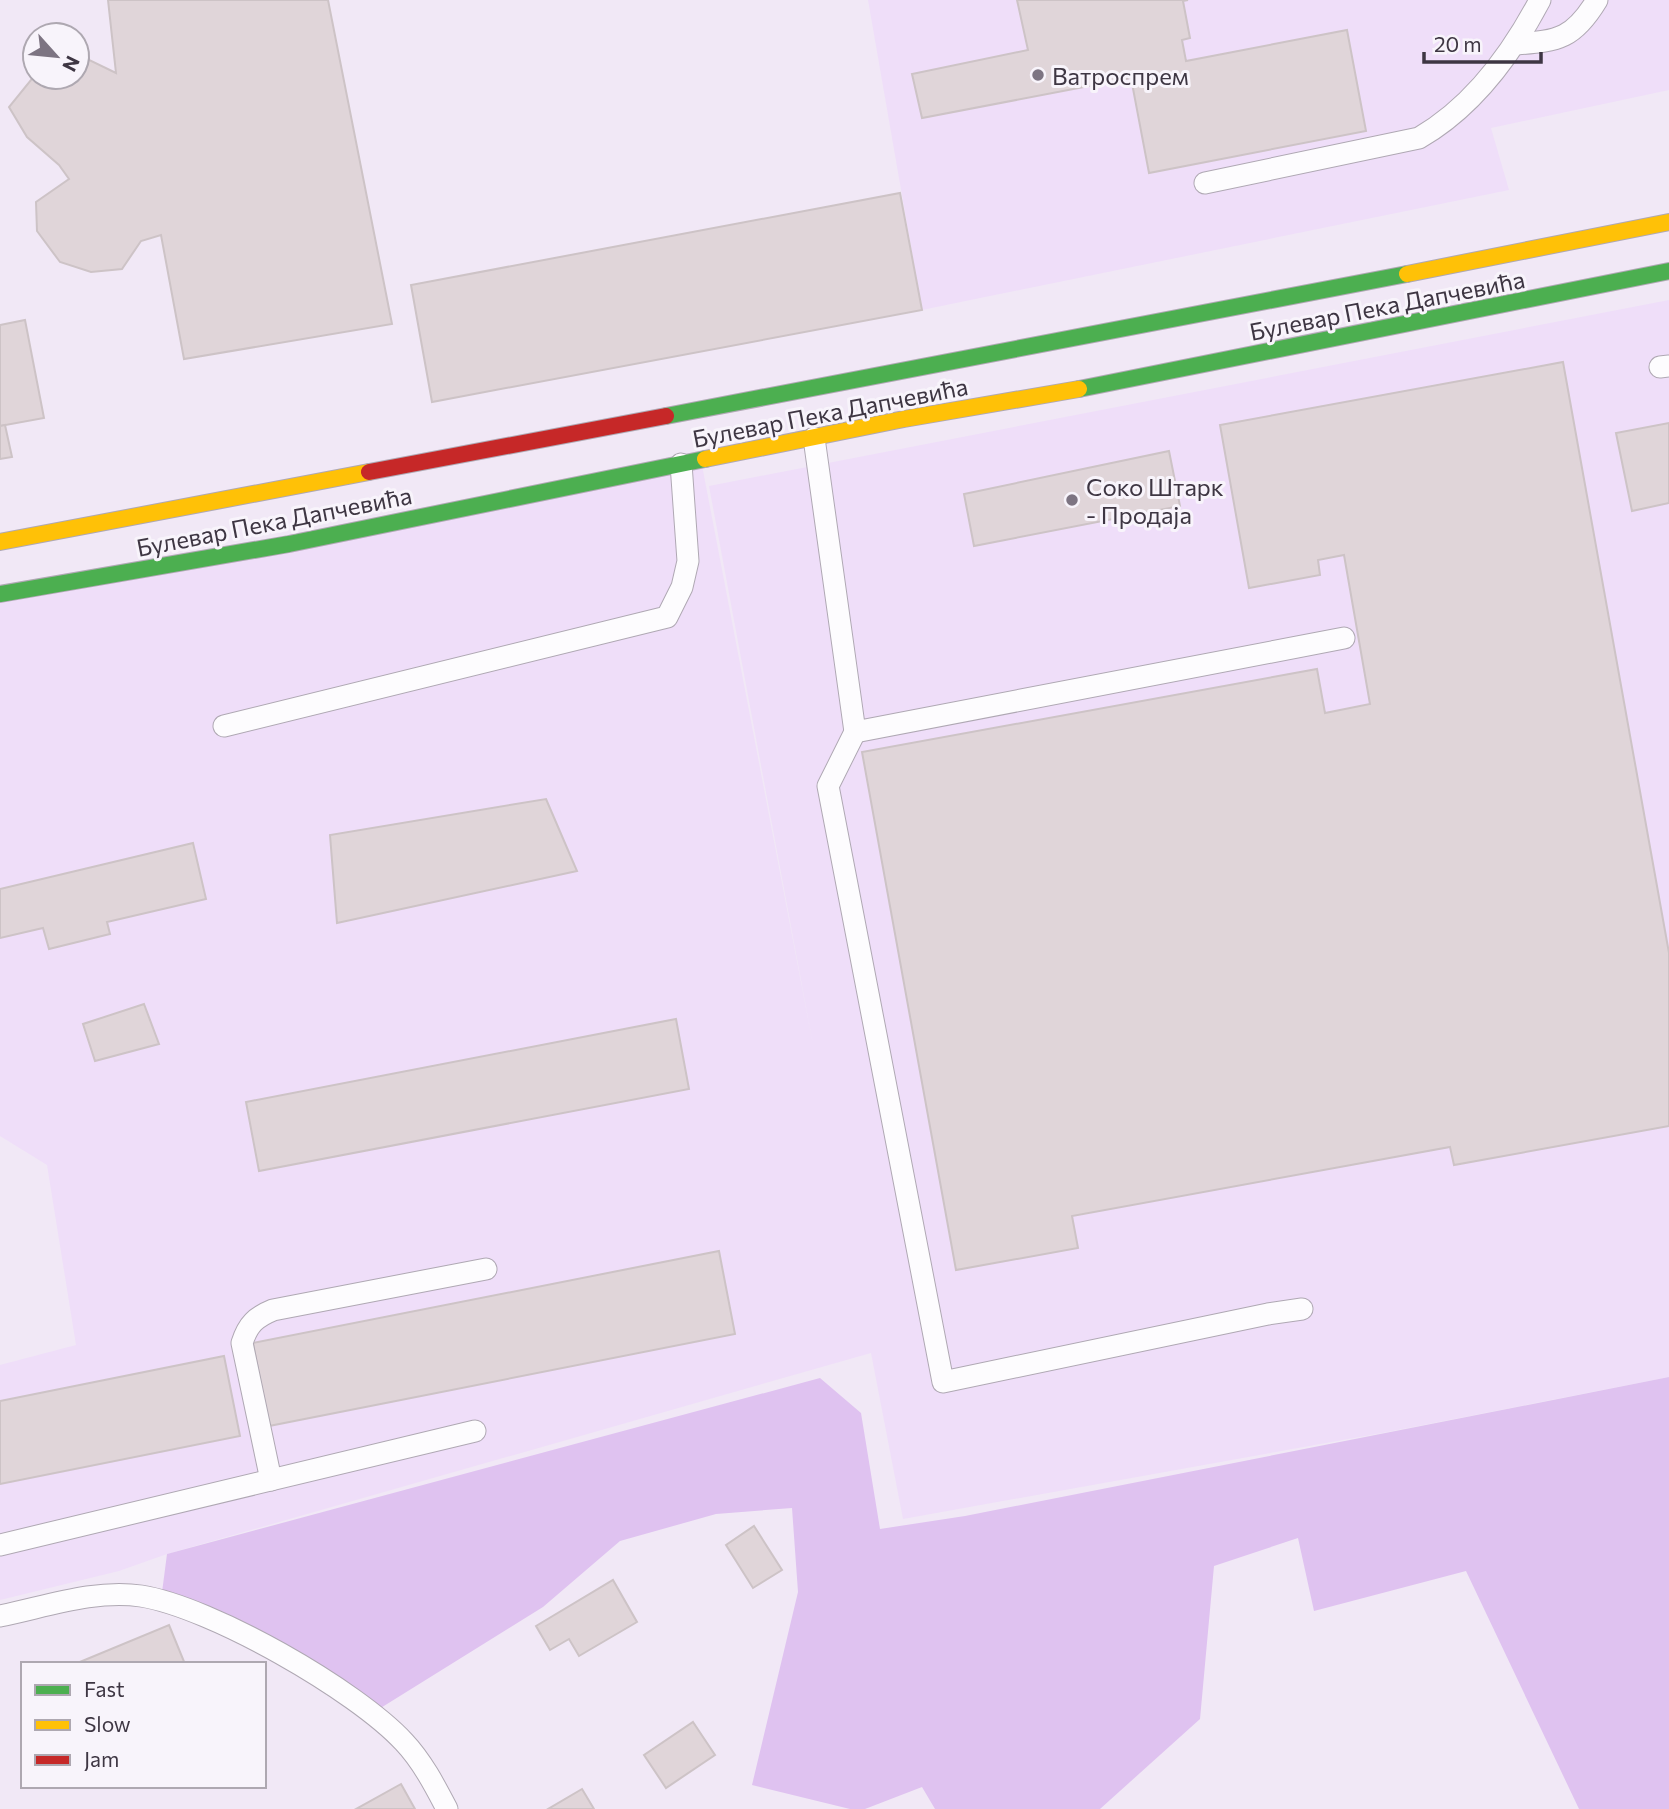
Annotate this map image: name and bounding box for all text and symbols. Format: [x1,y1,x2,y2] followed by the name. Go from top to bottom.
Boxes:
[21,21,91,91] north arrow
[1424,21,1541,65] scale bar
[1434,31,1482,56] text: 20 m
[58,52,85,76] text: N
[1052,61,1189,90] place label: Ватроспрем
[1030,67,1046,83] marker: Ватроспрем
[1247,264,1527,346] street label: Булевар Пека Дапчевића
[690,371,970,453] street label: Булевар Пека Дапчевића
[1086,472,1224,529] place label: Соко Штарк - Продаја
[134,480,414,562] street label: Булевар Пека Дапчевића
[1064,492,1080,508] marker: Соко Штарк - Продаја
[21,1662,266,1788] legend
[84,1676,125,1701] text: Fast
[84,1711,131,1736] text: Slow
[84,1746,119,1771] text: Jam

